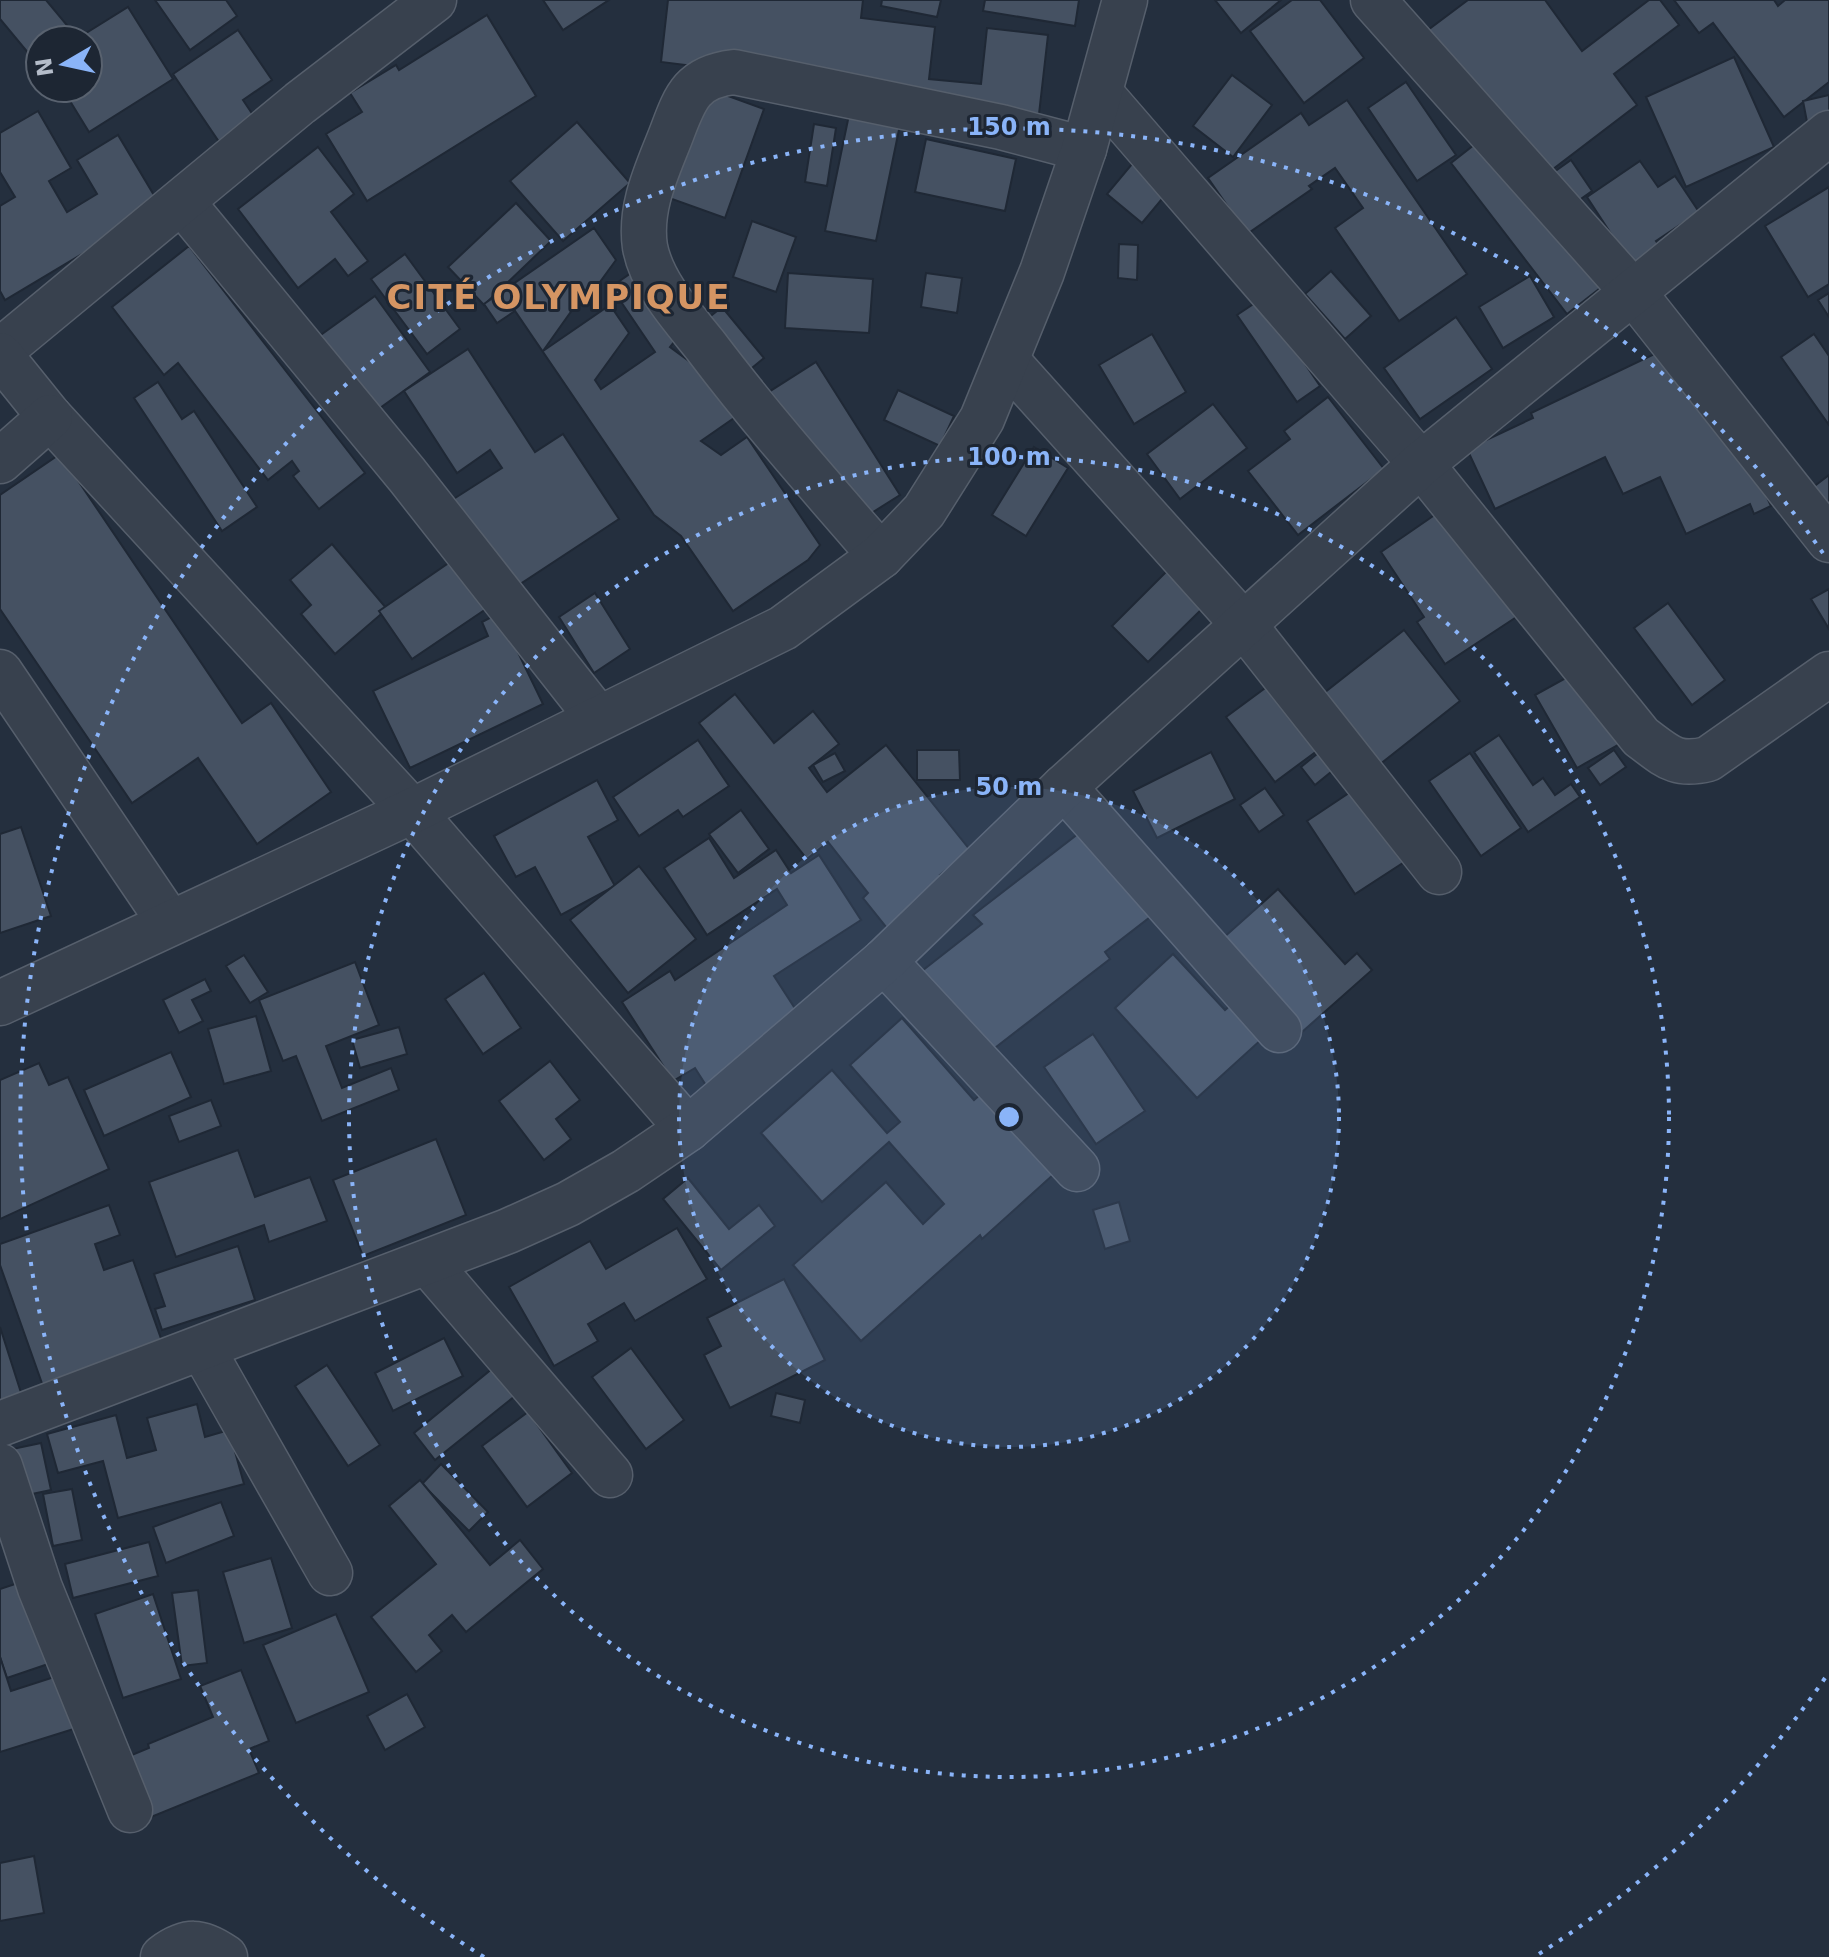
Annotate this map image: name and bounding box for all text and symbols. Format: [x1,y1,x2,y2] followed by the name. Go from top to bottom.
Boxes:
[24,24,104,104] north arrow
[31,56,59,78] text: N
[967,113,1051,141] text: 150 m
[387,277,731,317] district label: CITÉ OLYMPIQUE
[967,443,1051,471] text: 100 m
[976,773,1042,801] text: 50 m
[995,1103,1023,1131] centre of rings

